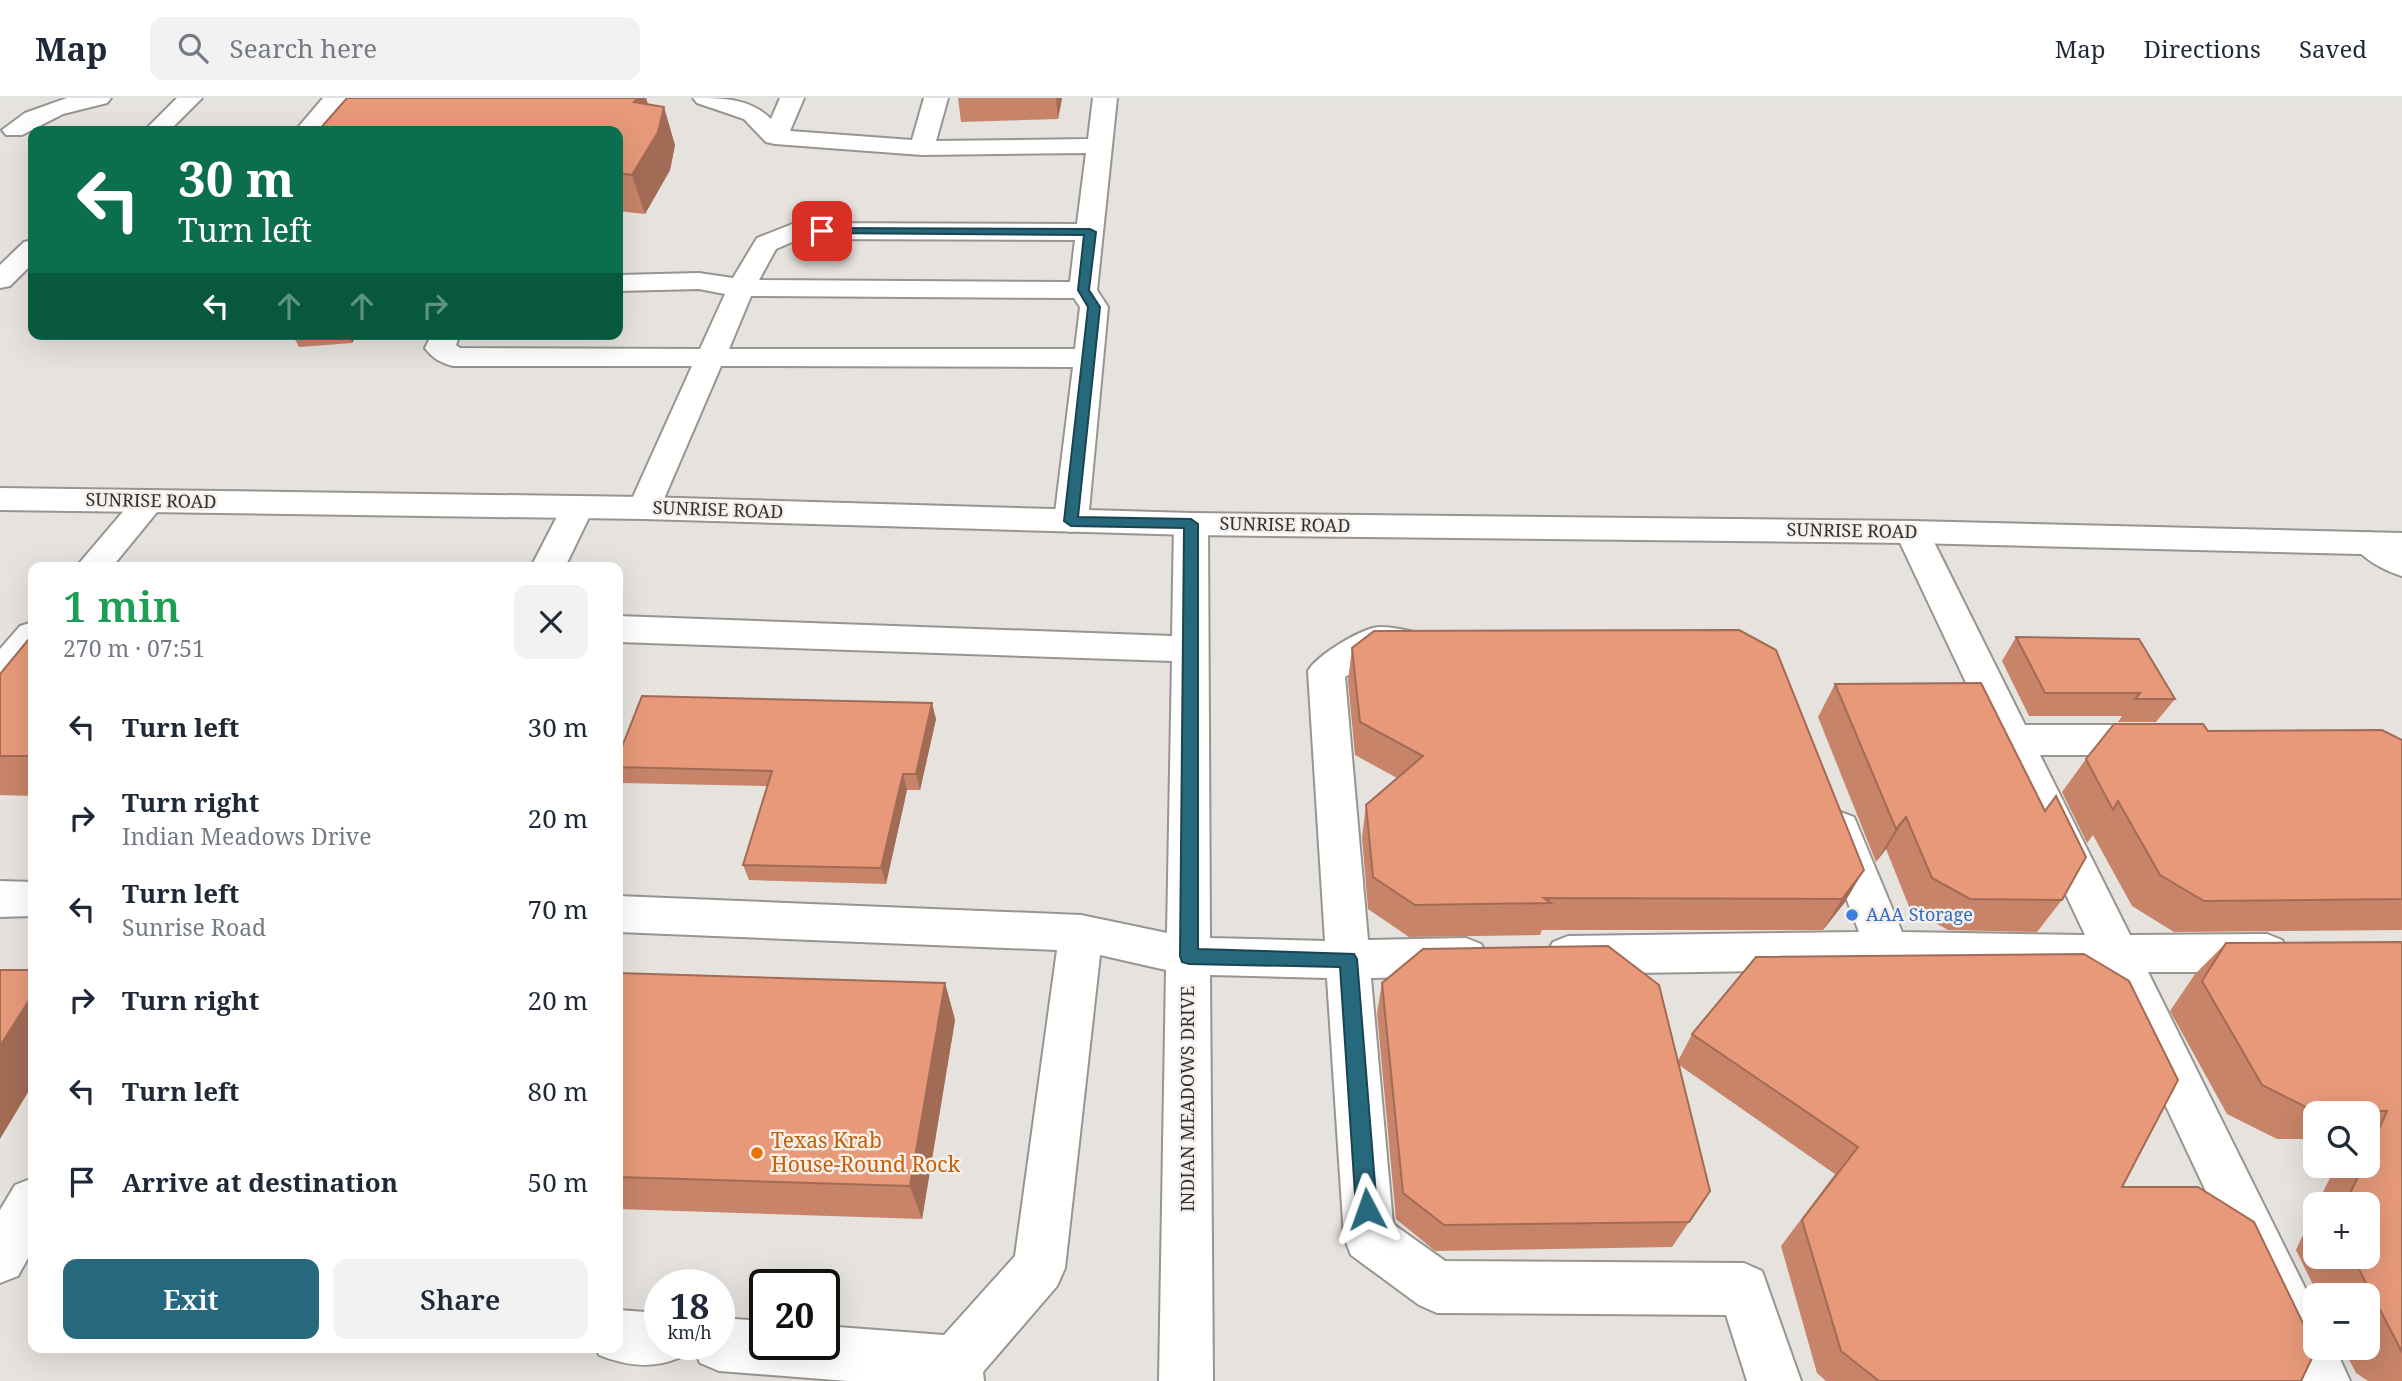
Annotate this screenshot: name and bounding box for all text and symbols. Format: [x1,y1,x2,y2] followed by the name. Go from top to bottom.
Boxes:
[150,17,640,80] search box
[35,26,108,71] text: Map
[174,29,212,67] icon: search
[230,30,377,66] text: Search here
[2055,32,2106,65] text: Map
[2144,32,2261,65] text: Directions
[2299,32,2367,65] text: Saved
[178,145,294,211] text: 30 m
[63,154,154,245] icon: left
[792,201,852,261] pin
[178,208,312,251] text: Turn left
[803,212,841,250] icon: arrive
[197,287,235,325] icon: left
[270,287,308,325] icon: ahead
[343,287,381,325] icon: ahead
[416,287,454,325] icon: right
[85,487,217,513] street label: SUNRISE ROAD
[652,495,784,523] street label: SUNRISE ROAD
[1219,511,1351,537] street label: SUNRISE ROAD
[1786,517,1918,543] street label: SUNRISE ROAD
[63,577,180,634] text: 1 min
[514,585,588,659] button: close
[63,632,205,664] text: 270 m · 07:51
[63,708,101,746] icon: left
[122,709,239,745] text: Turn left
[528,709,588,745] text: 30 m
[122,784,259,820] text: Turn right
[63,799,101,837] icon: right
[528,800,588,836] text: 20 m
[122,820,371,852] text: Indian Meadows Drive
[122,875,239,911] text: Turn left
[63,890,101,928] icon: left
[528,891,588,927] text: 70 m
[1866,902,1973,926] place label: AAA Storage
[1844,907,1860,923] marker: AAA Storage
[122,911,266,943] text: Sunrise Road
[63,981,101,1019] icon: right
[122,982,259,1018] text: Turn right
[528,982,588,1018] text: 20 m
[1175,986,1199,1212] street label: INDIAN MEADOWS DRIVE
[63,1072,101,1110] icon: left
[122,1073,239,1109] text: Turn left
[528,1073,588,1109] text: 80 m
[2303,1101,2380,1360] map controls
[2303,1101,2380,1178] button: search
[771,1126,961,1178] place label: Texas Krab House-Round Rock
[749,1145,765,1161] marker: Texas Krab House-Round Rock
[63,1163,101,1201] icon: arrive
[122,1164,398,1200] text: Arrive at destination
[528,1164,588,1200] text: 50 m
[1330,1172,1404,1246] position arrow
[2303,1192,2380,1269] button: +
[63,1259,319,1339] button: Exit
[333,1259,588,1339] button: Share
[749,1269,840,1360] speed limit sign: 20
[670,1282,709,1329] text: 18
[2303,1283,2380,1360] button: −
[667,1320,712,1344] text: km/h

